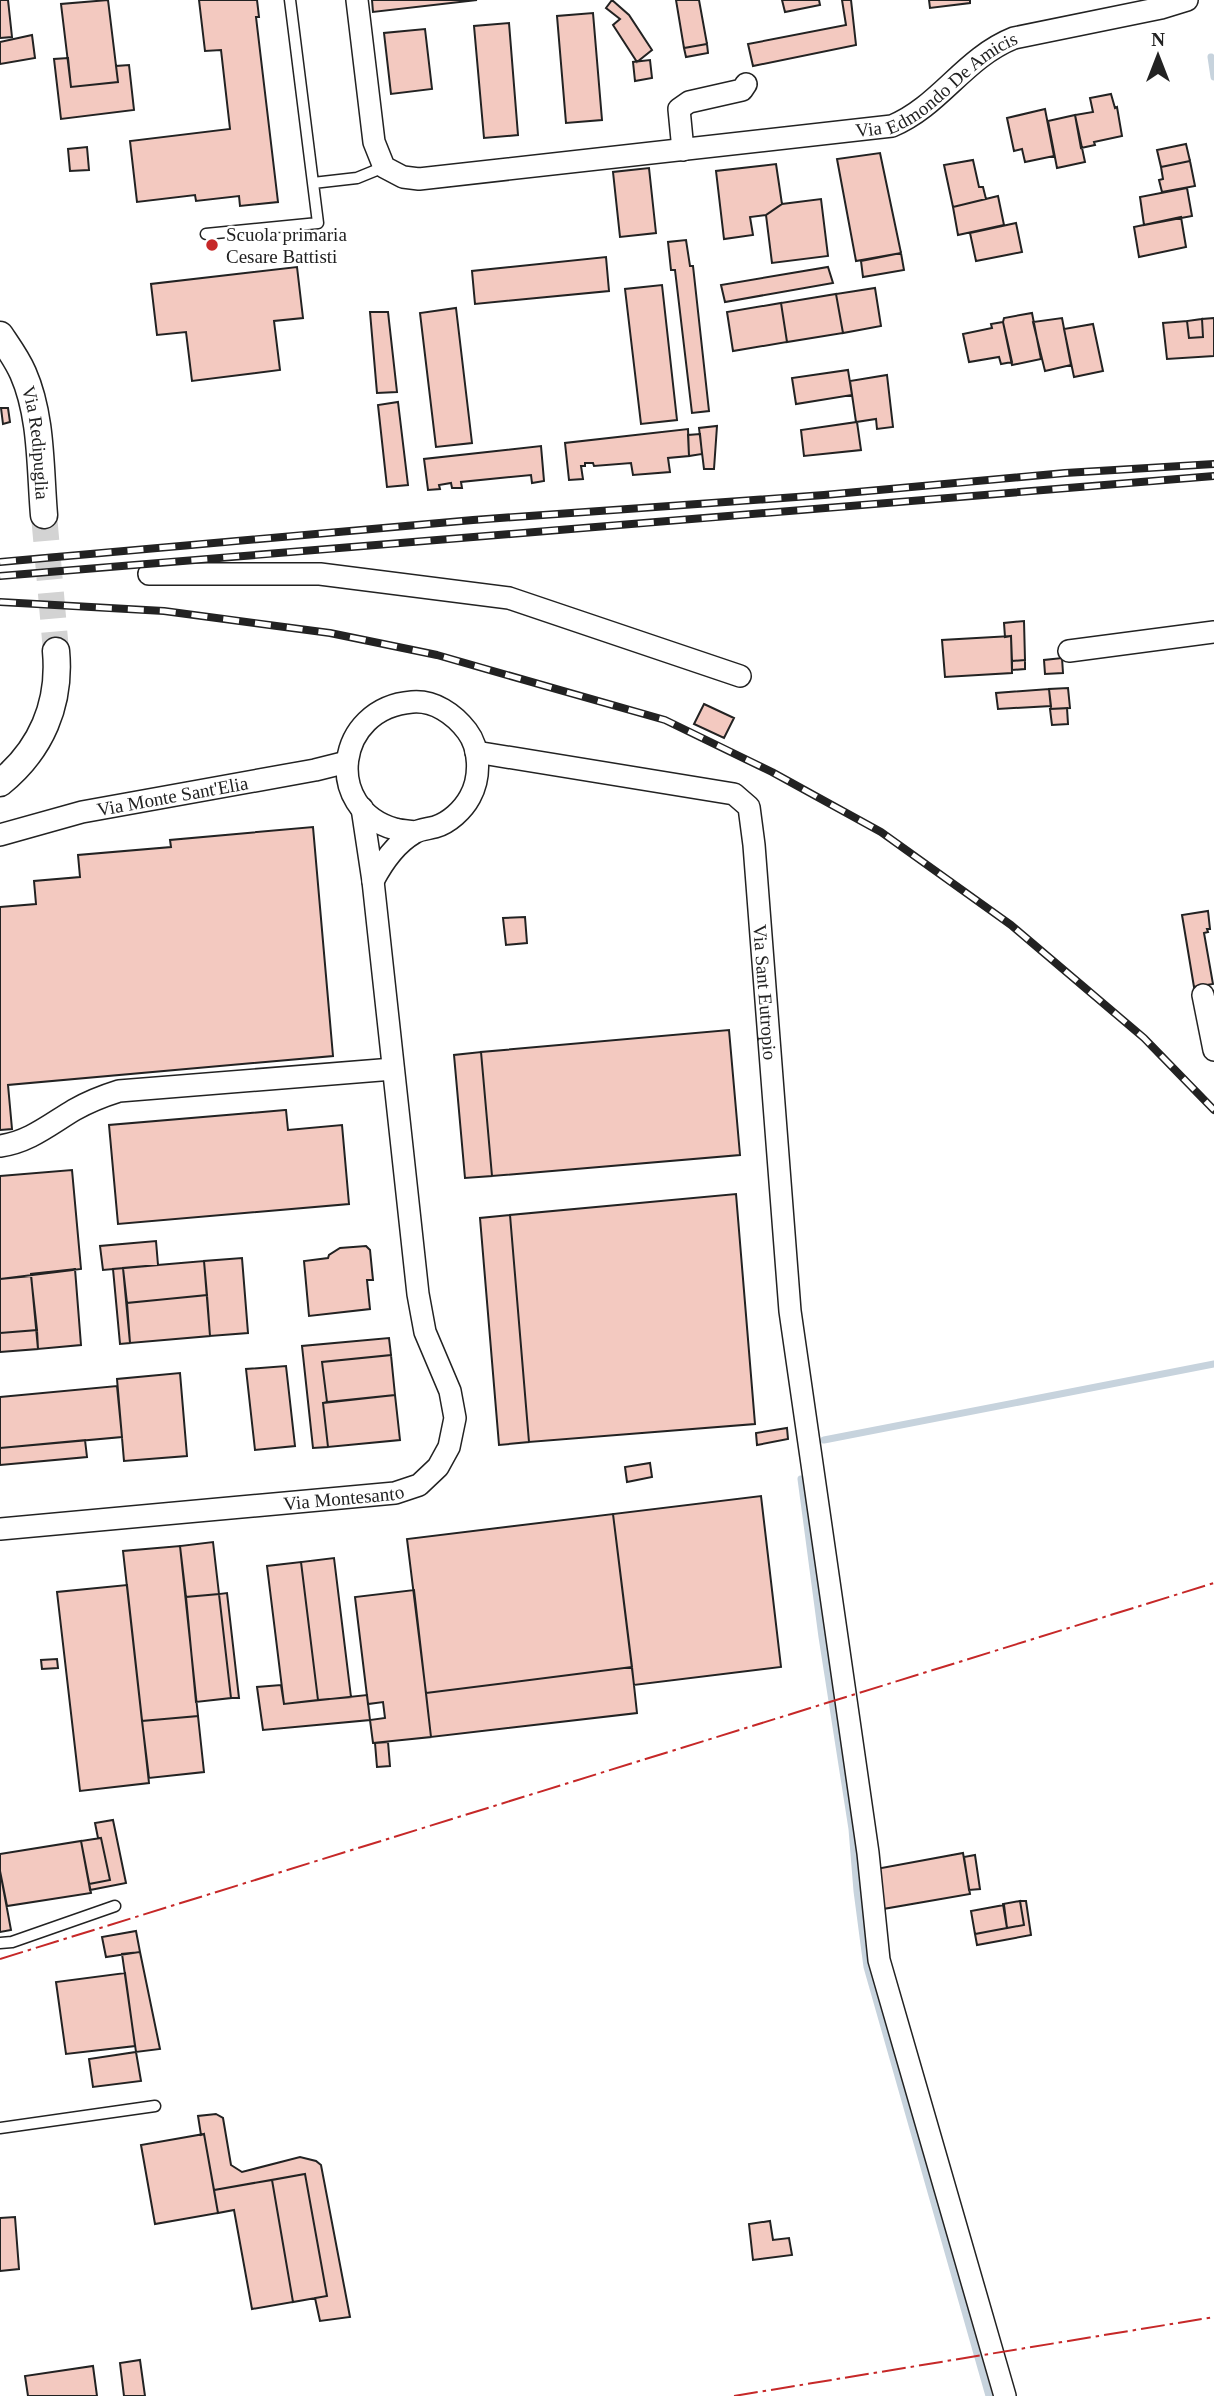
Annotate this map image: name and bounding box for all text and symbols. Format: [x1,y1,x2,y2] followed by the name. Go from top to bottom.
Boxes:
[1123,21,1193,91] north arrow
[854,27,1020,141] street label: Via Edmondo De Amicis
[1151,29,1165,50] text: N
[226,224,347,267] place label: Scuola primaria Cesare Battisti
[204,237,220,253] marker: Scuola primaria Cesare Battisti
[18,383,53,501] street label: Via Redipuglia
[95,772,250,820] street label: Via Monte Sant'Elia
[750,923,781,1061] street label: Via Sant Eutropio
[282,1480,407,1514] street label: Via Montesanto

